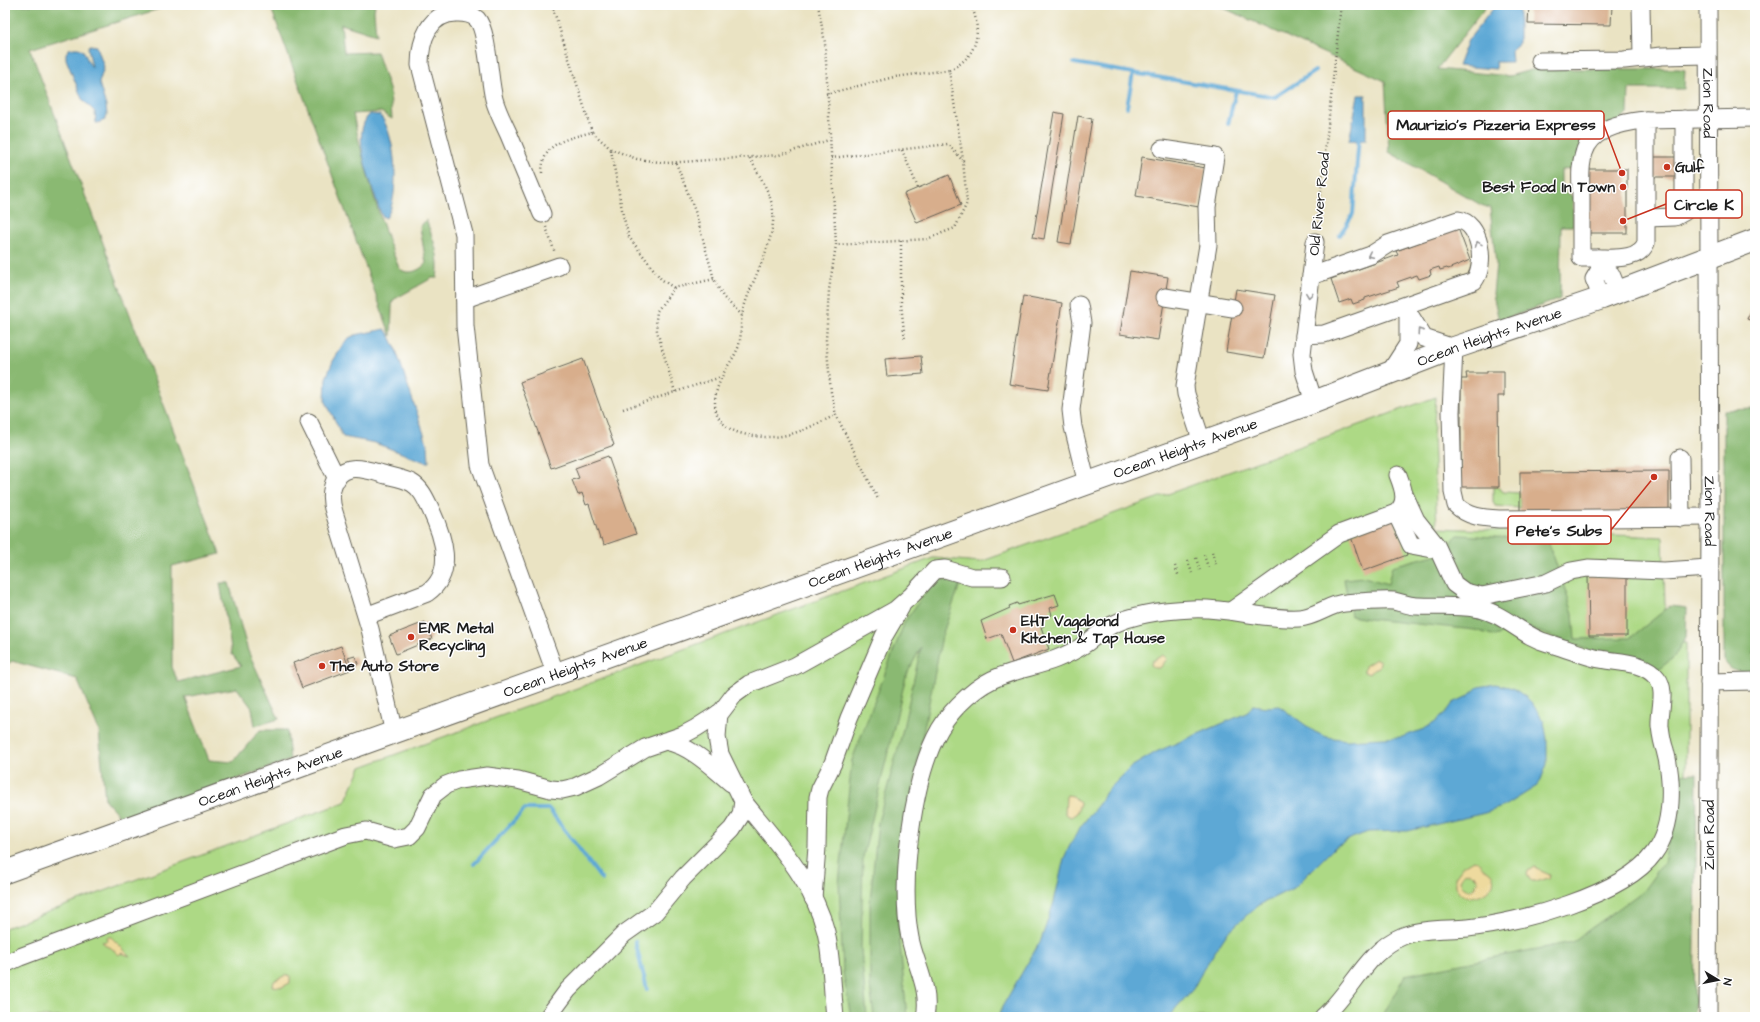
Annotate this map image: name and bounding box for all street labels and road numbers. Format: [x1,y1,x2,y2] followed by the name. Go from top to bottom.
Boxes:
[1697,68,1719,139] street label: Zion Road
[1304,151,1335,257] street label: Old River Road
[1414,302,1565,372] street label: Ocean Heights Avenue
[1110,413,1260,484] street label: Ocean Heights Avenue
[1699,476,1720,547] street label: Zion Road
[805,523,955,594] street label: Ocean Heights Avenue
[500,632,651,703] street label: Ocean Heights Avenue
[196,742,346,813] street label: Ocean Heights Avenue
[1699,799,1720,870] street label: Zion Road

